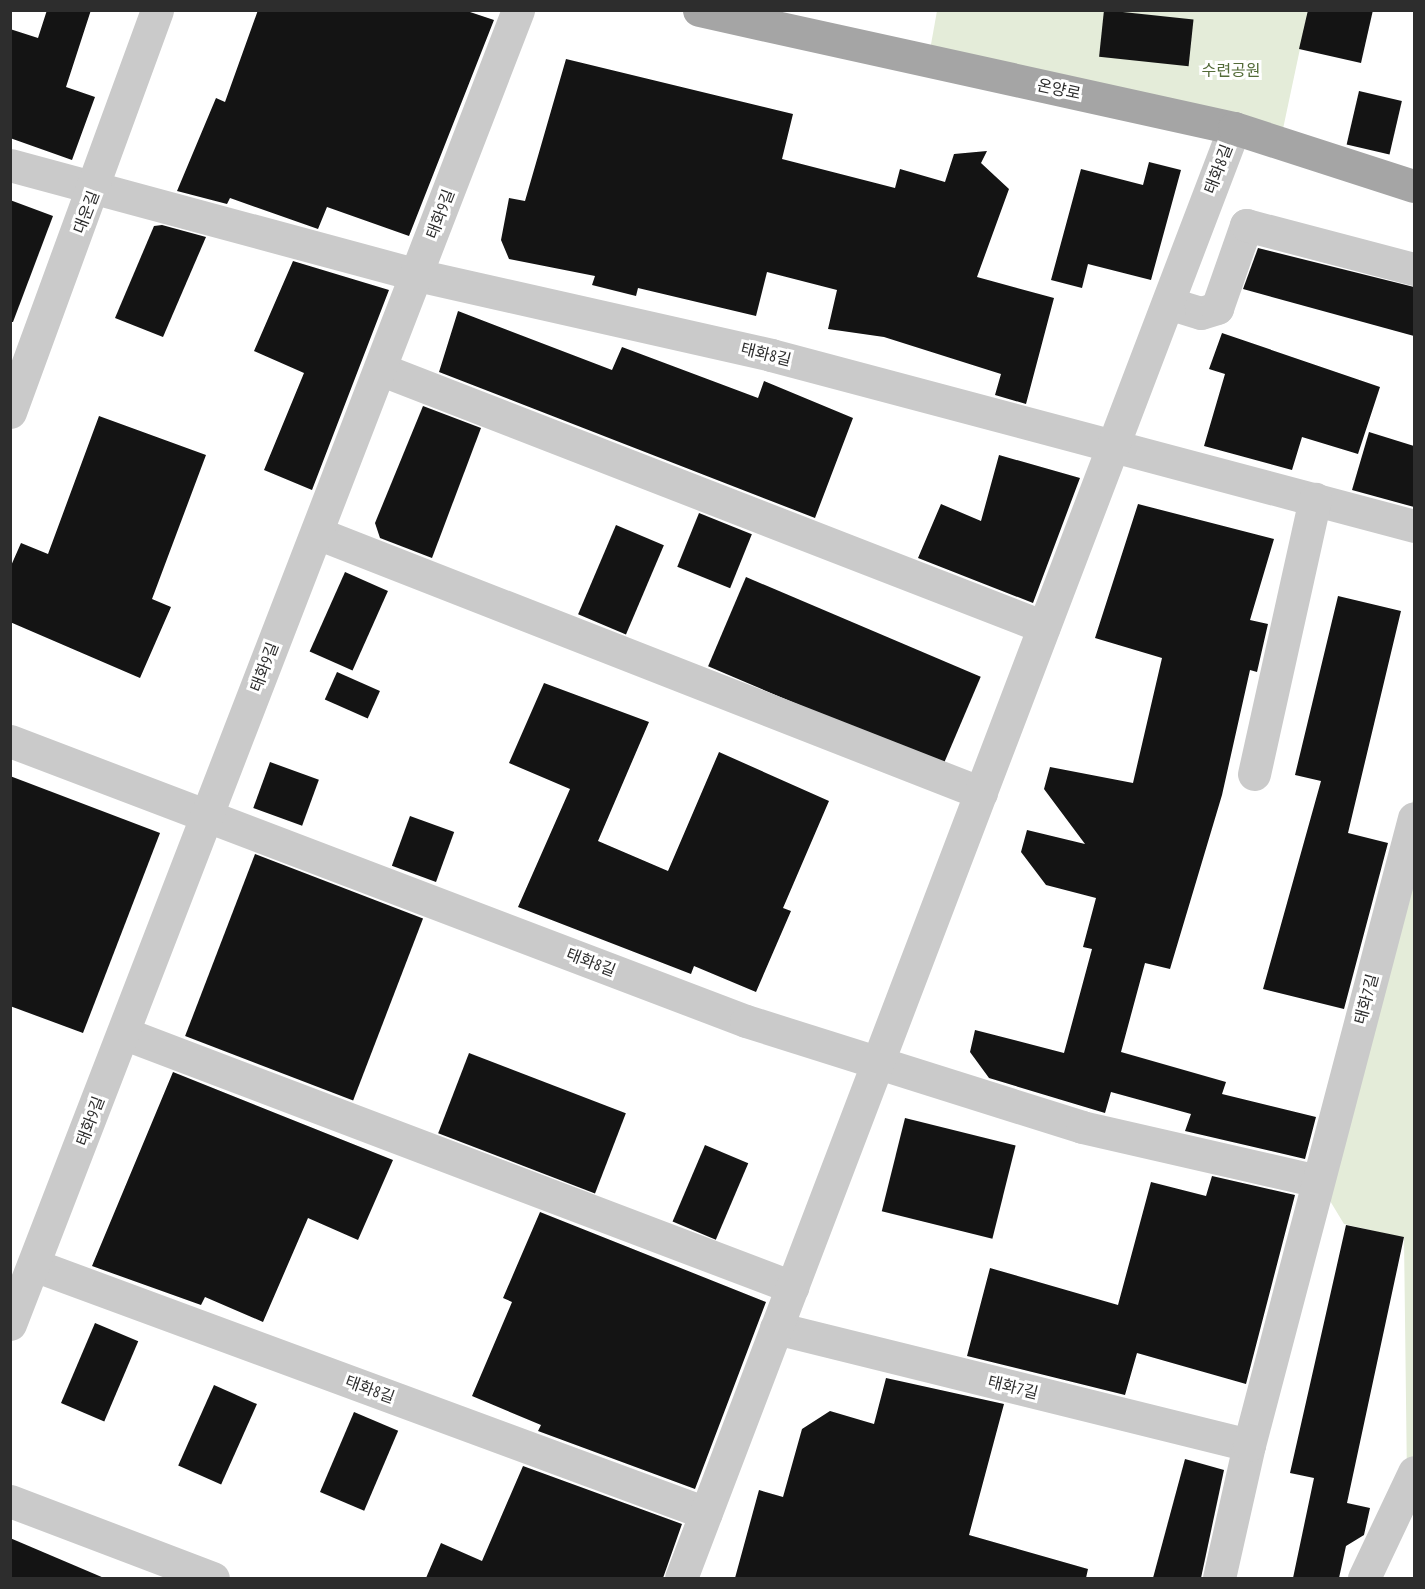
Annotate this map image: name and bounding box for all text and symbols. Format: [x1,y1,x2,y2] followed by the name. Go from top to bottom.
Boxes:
[1202,60,1260,80] park label: 수련공원
[1035,75,1083,103] street label: 온양로
[1200,142,1236,196] street label: 태화8길
[422,187,458,241] street label: 태화9길
[69,188,103,236] street label: 대운길
[739,338,793,370] street label: 태화8길
[246,640,282,694] street label: 태화9길
[564,944,618,980] street label: 태화8길
[1350,972,1382,1026] street label: 태화7길
[72,1094,108,1148] street label: 태화9길
[343,1371,397,1407] street label: 태화8길
[986,1371,1040,1403] street label: 태화7길

